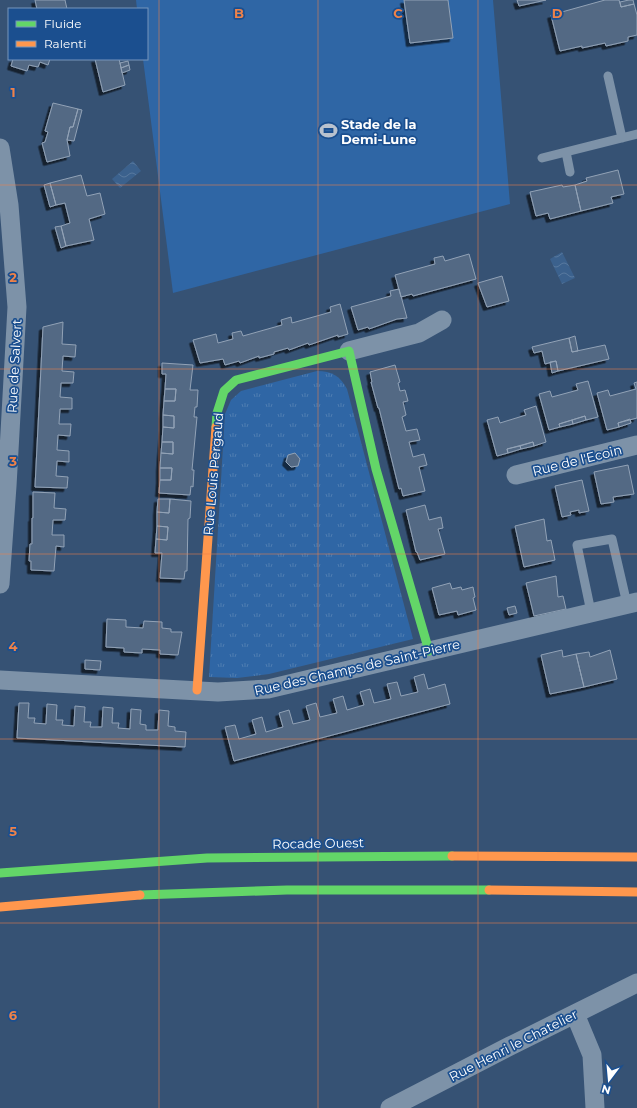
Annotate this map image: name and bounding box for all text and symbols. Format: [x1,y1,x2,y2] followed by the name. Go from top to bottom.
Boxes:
[234,5,244,21] text: B
[393,5,403,21] text: C
[552,5,563,21] text: D
[8,8,148,60] legend
[44,16,82,31] text: Fluide
[44,36,86,51] text: Ralenti
[10,84,16,100] text: 1
[341,116,416,147] place label: Stade de la Demi-Lune
[318,121,338,141] sports icon: Stade de la Demi-Lune
[9,269,17,285] text: 2
[4,319,24,413] street label: Rue de Salvert
[200,412,226,536] street label: Rue Louis Pergaud
[531,441,623,479] street label: Rue de l'Ecoin
[8,453,17,469] text: 3
[253,635,462,698] street label: Rue des Champs de Saint-Pierre
[9,638,18,654] text: 4
[9,823,17,839] text: 5
[272,834,364,852] street label: Rocade Ouest
[446,1006,580,1084] street label: Rue Henri le Chatelier
[9,1007,18,1023] text: 6
[589,1060,629,1100] north arrow
[600,1082,612,1098] text: N

